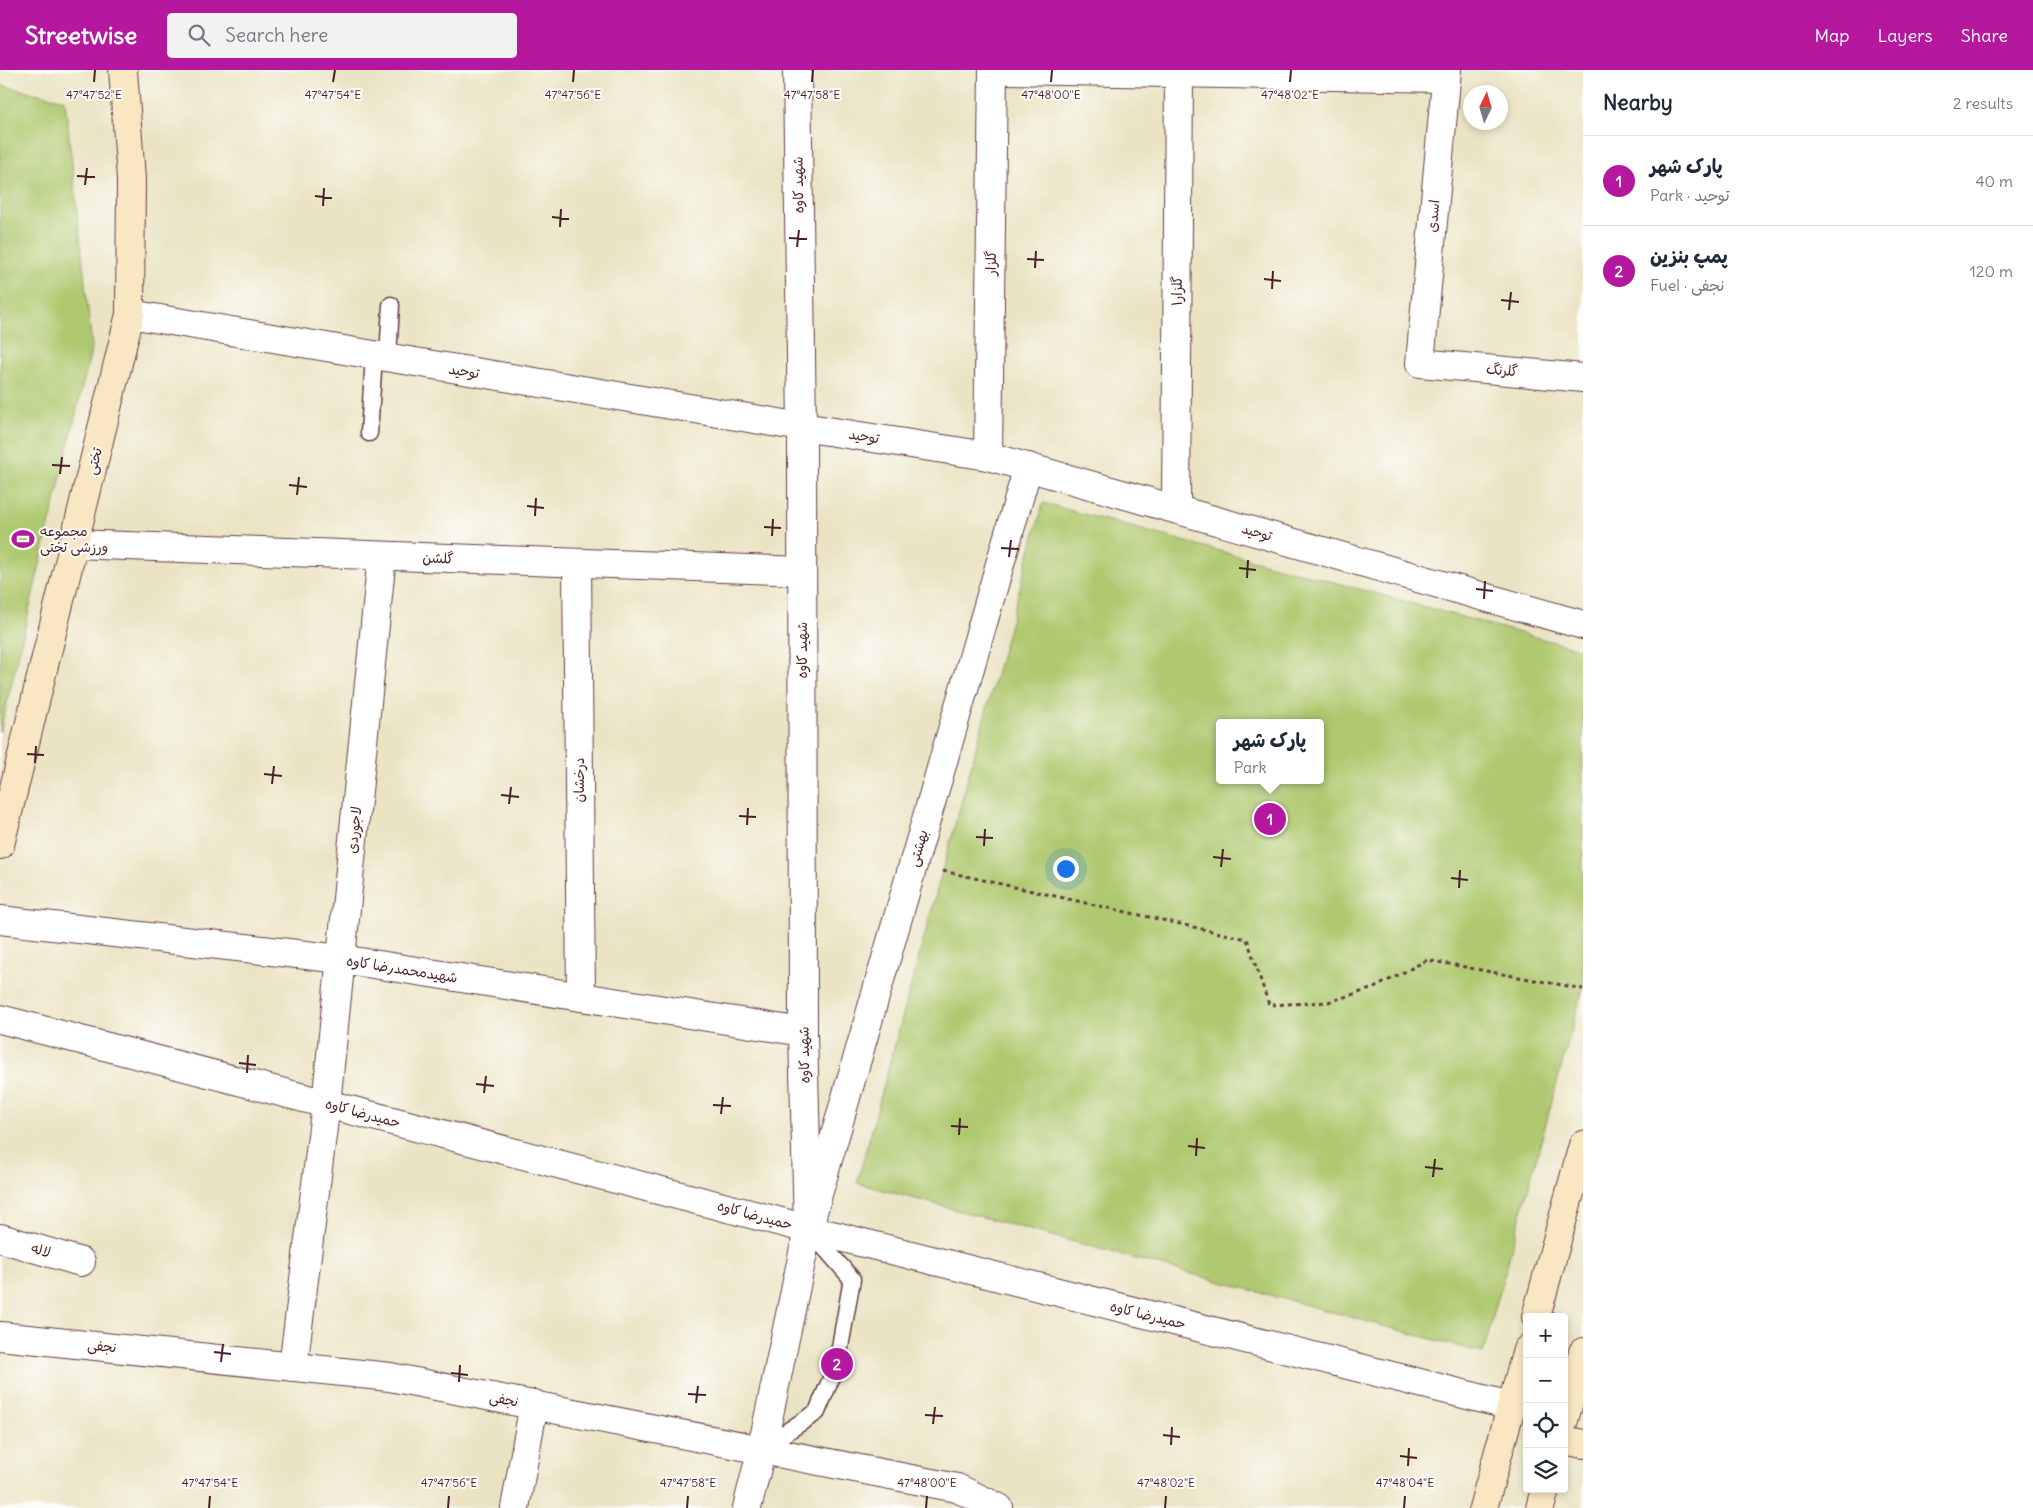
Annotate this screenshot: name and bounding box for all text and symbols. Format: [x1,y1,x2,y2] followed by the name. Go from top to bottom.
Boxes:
[167,13,517,58] search box
[25,20,137,50] text: Streetwise
[185,21,213,49] icon: search
[225,23,328,47] text: Search here
[1814,24,1849,47] text: Map
[1877,24,1933,47] text: Layers
[1961,24,2008,47] text: Share
[1463,85,1508,130] north arrow
[66,87,122,102] text: 47°47'52"E
[305,87,361,102] text: 47°47'54"E
[545,87,601,102] text: 47°47'56"E
[784,87,840,102] text: 47°47'58"E
[1021,87,1081,102] text: 47°48'00"E
[1261,87,1319,102] text: 47°48'02"E
[1603,89,1673,116] text: Nearby
[1953,93,2013,113] text: 2 results
[1650,154,1723,178] text: پارک شهر
[789,156,807,214] street label: شهید کاوه
[1616,171,1622,191] text: 1
[1975,171,2013,191] text: 40 m
[1650,185,1730,205] text: Park · توحید
[1423,199,1443,233] street label: اسدی
[1650,244,1728,268] text: پمپ بنزین
[982,250,1000,277] street label: گلزار
[1615,261,1623,281] text: 2
[1970,261,2013,281] text: 120 m
[1650,275,1724,295] text: Fuel · نجفی
[1168,276,1186,306] street label: گلزار۱
[447,360,482,382] street label: توحید
[1485,360,1519,380] street label: گلرنگ
[847,425,882,447] street label: توحید
[82,445,106,476] street label: تختی
[1240,519,1275,545] street label: توحید
[40,522,108,556] place label: مجموعه ورزشی تختی
[10,526,36,552] sports icon: مجموعه ورزشی تختی
[422,548,454,568] street label: گلشن
[793,622,811,678] street label: شهید کاوه
[1216,719,1324,784] popup
[1234,728,1306,752] text: پارک شهر
[570,757,588,803] street label: درخشان
[1234,757,1267,777] text: Park
[1254,800,1286,838] pin: 1
[343,806,365,854] street label: لاجوردی
[904,827,932,869] street label: بهشتی
[1053,856,1079,882] your location
[345,951,459,987] street label: شهیدمحمدرضا کاوه
[795,1026,813,1084] street label: شهید کاوه
[323,1094,403,1132] street label: حمیدرضا کاوه
[715,1196,795,1234] street label: حمیدرضا کاوه
[29,1239,53,1261] street label: لاله
[1108,1297,1188,1333] street label: حمیدرضا کاوه
[1523,1313,1568,1493] map controls
[1523,1313,1568,1358] button: +
[87,1336,117,1356] street label: نجفی
[821,1345,853,1383] pin: 2
[1523,1358,1568,1403] button: −
[488,1387,520,1411] street label: نجفی
[1523,1403,1568,1448] button: locate
[1523,1448,1568,1493] button: layers
[182,1475,238,1490] text: 47°47'54"E
[421,1475,477,1490] text: 47°47'56"E
[660,1475,716,1490] text: 47°47'58"E
[897,1475,957,1490] text: 47°48'00"E
[1137,1475,1195,1490] text: 47°48'02"E
[1376,1475,1434,1490] text: 47°48'04"E

